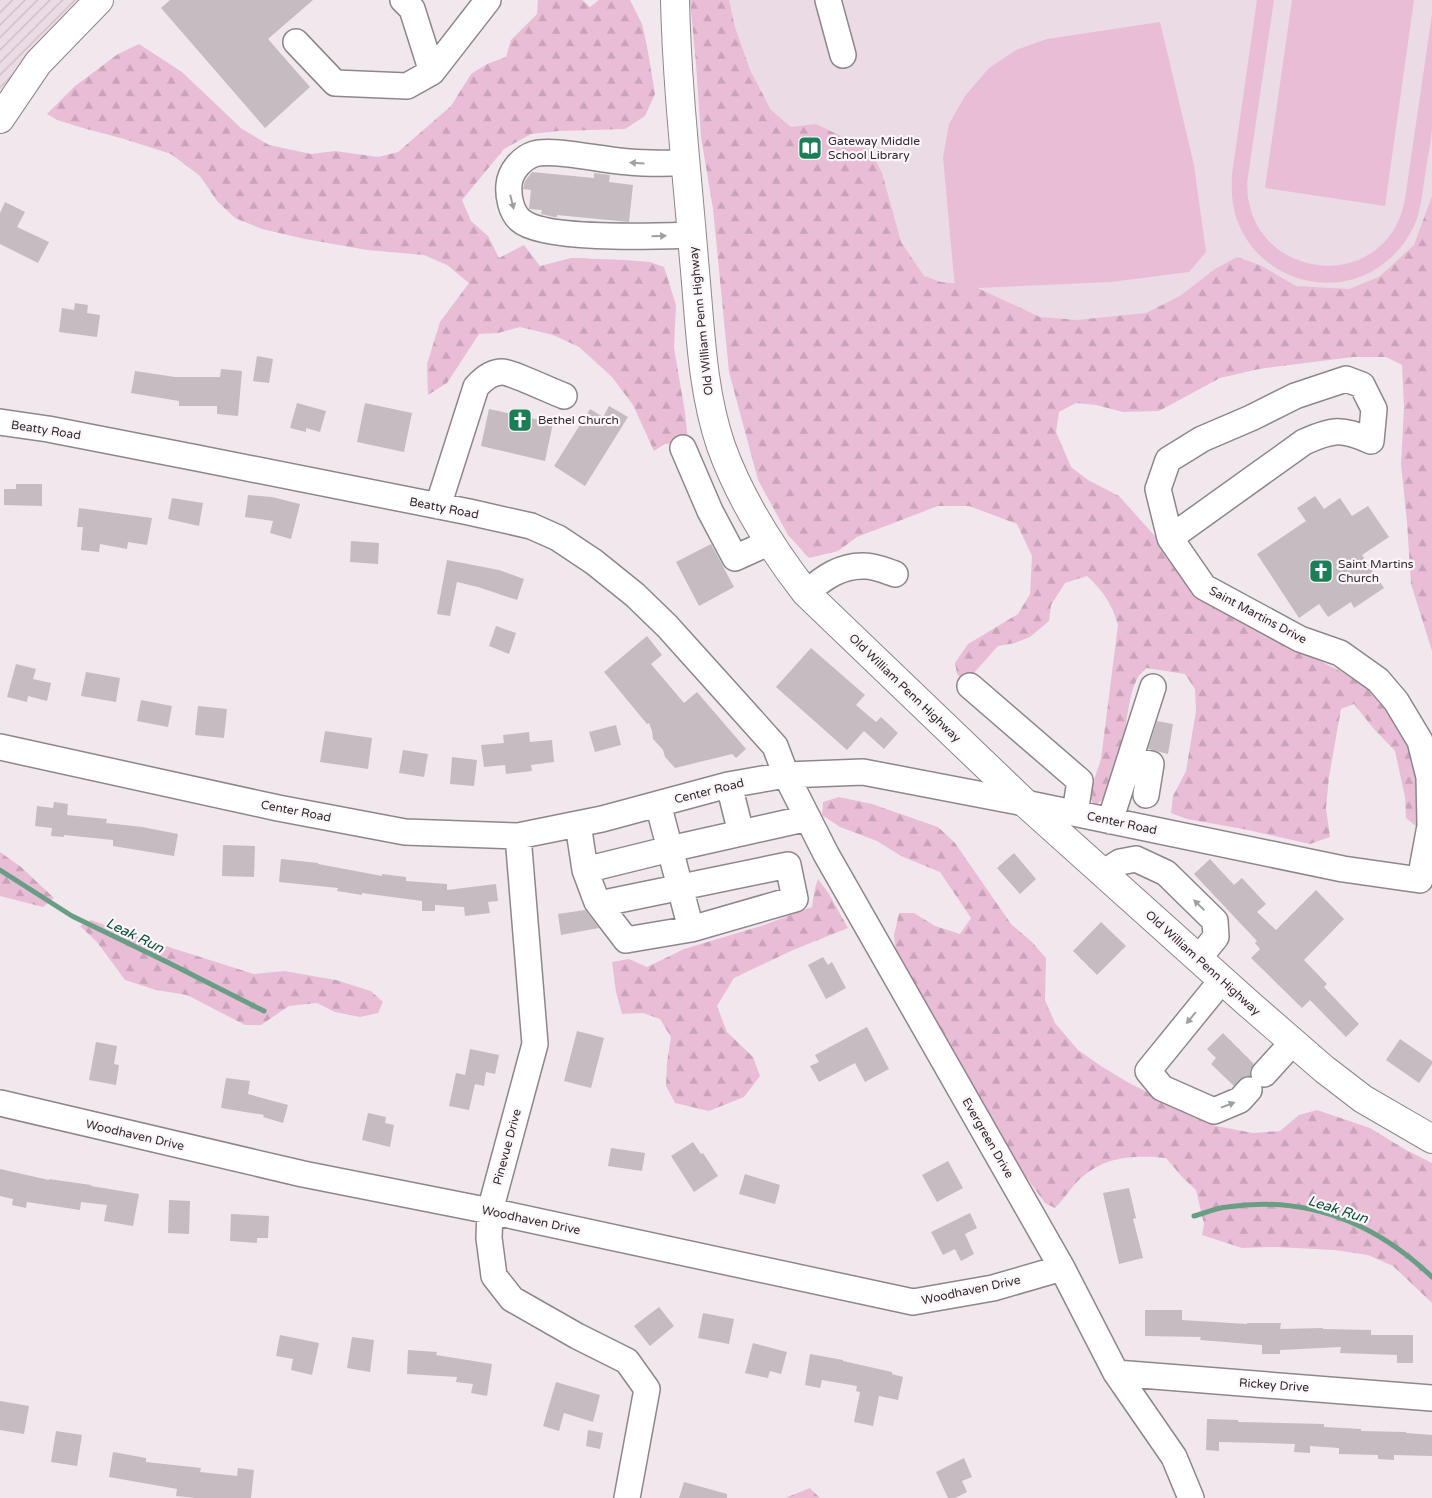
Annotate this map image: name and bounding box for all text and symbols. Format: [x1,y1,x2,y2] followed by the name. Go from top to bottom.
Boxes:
[828,134,920,162] place label: Gateway Middle School Library
[797,135,823,161] library icon: Gateway Middle School Library
[629,158,645,166] one-way arrow
[508,194,516,209] one-way arrow
[651,232,667,240] one-way arrow
[686,245,716,396] street label: Old William Penn Highway
[507,407,533,433] church icon: Bethel Church
[538,413,619,427] place label: Bethel Church
[10,418,82,442] street label: Beatty Road
[408,494,480,522] street label: Beatty Road
[1338,557,1414,585] place label: Saint Martins Church
[1308,558,1334,584] church icon: Saint Martins Church
[1207,583,1309,647] street label: Saint Martins Drive
[846,631,964,745] street label: Old William Penn Highway
[673,776,745,806] street label: Center Road
[260,797,332,825] street label: Center Road
[1086,809,1158,837] street label: Center Road
[1193,899,1205,911] one-way arrow
[1143,908,1264,1019] street label: Old William Penn Highway
[103,914,167,957] water label: Leak Run
[1186,1011,1197,1024] one-way arrow
[959,1095,1017,1181] street label: Evergreen Drive
[1221,1101,1236,1109] one-way arrow
[490,1107,524,1187] street label: Pinevue Drive
[84,1117,186,1153] street label: Woodhaven Drive
[1306,1192,1370,1227] water label: Leak Run
[480,1203,582,1237] street label: Woodhaven Drive
[920,1273,1022,1307] street label: Woodhaven Drive
[1238,1376,1310,1394] street label: Rickey Drive

